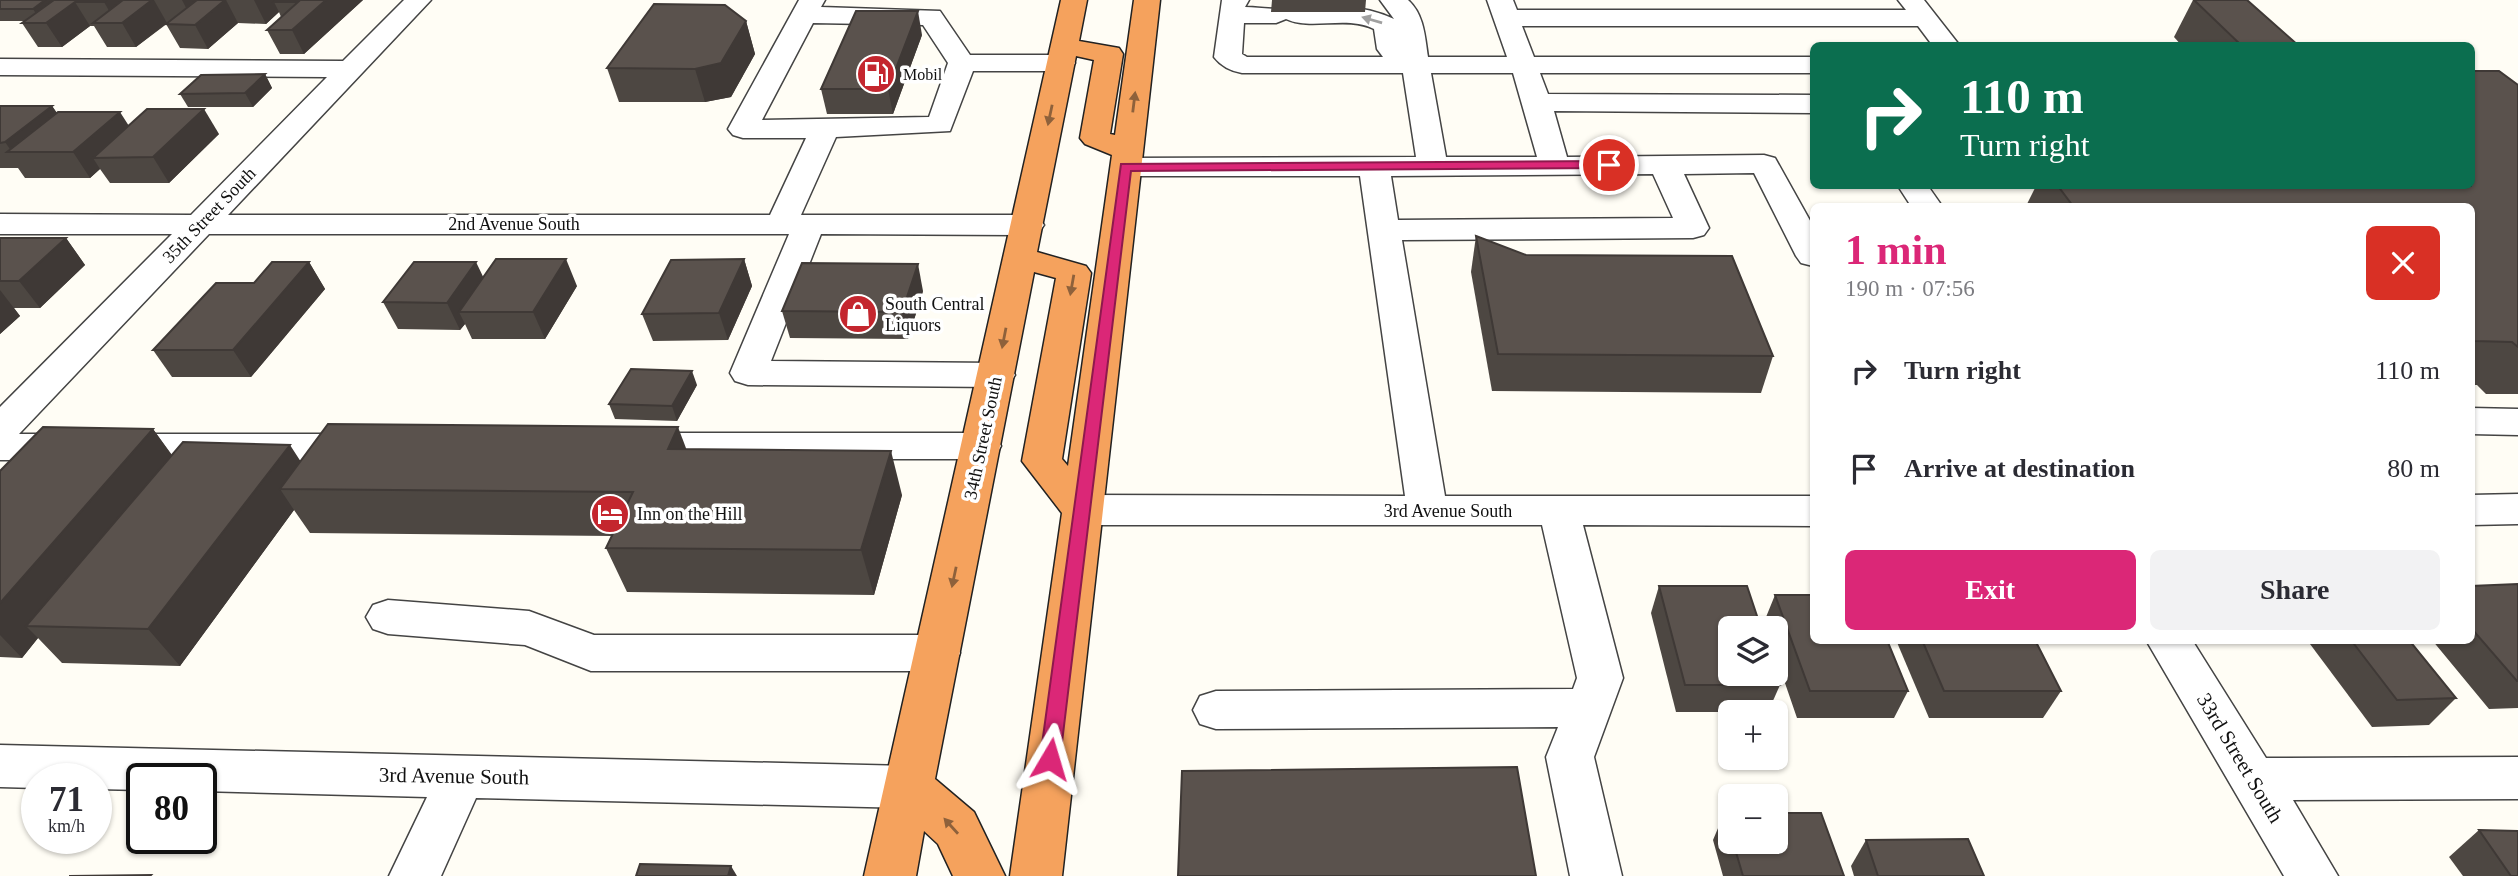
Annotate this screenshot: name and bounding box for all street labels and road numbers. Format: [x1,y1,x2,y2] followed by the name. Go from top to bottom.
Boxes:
[158,163,260,267] street label: 35th Street South
[448,214,580,234] street label: 2nd Avenue South
[960,375,1006,501] street label: 34th Street South
[1384,501,1512,521] street label: 3rd Avenue South
[2192,689,2288,828] street label: 33rd Street South
[379,763,530,789] street label: 3rd Avenue South

